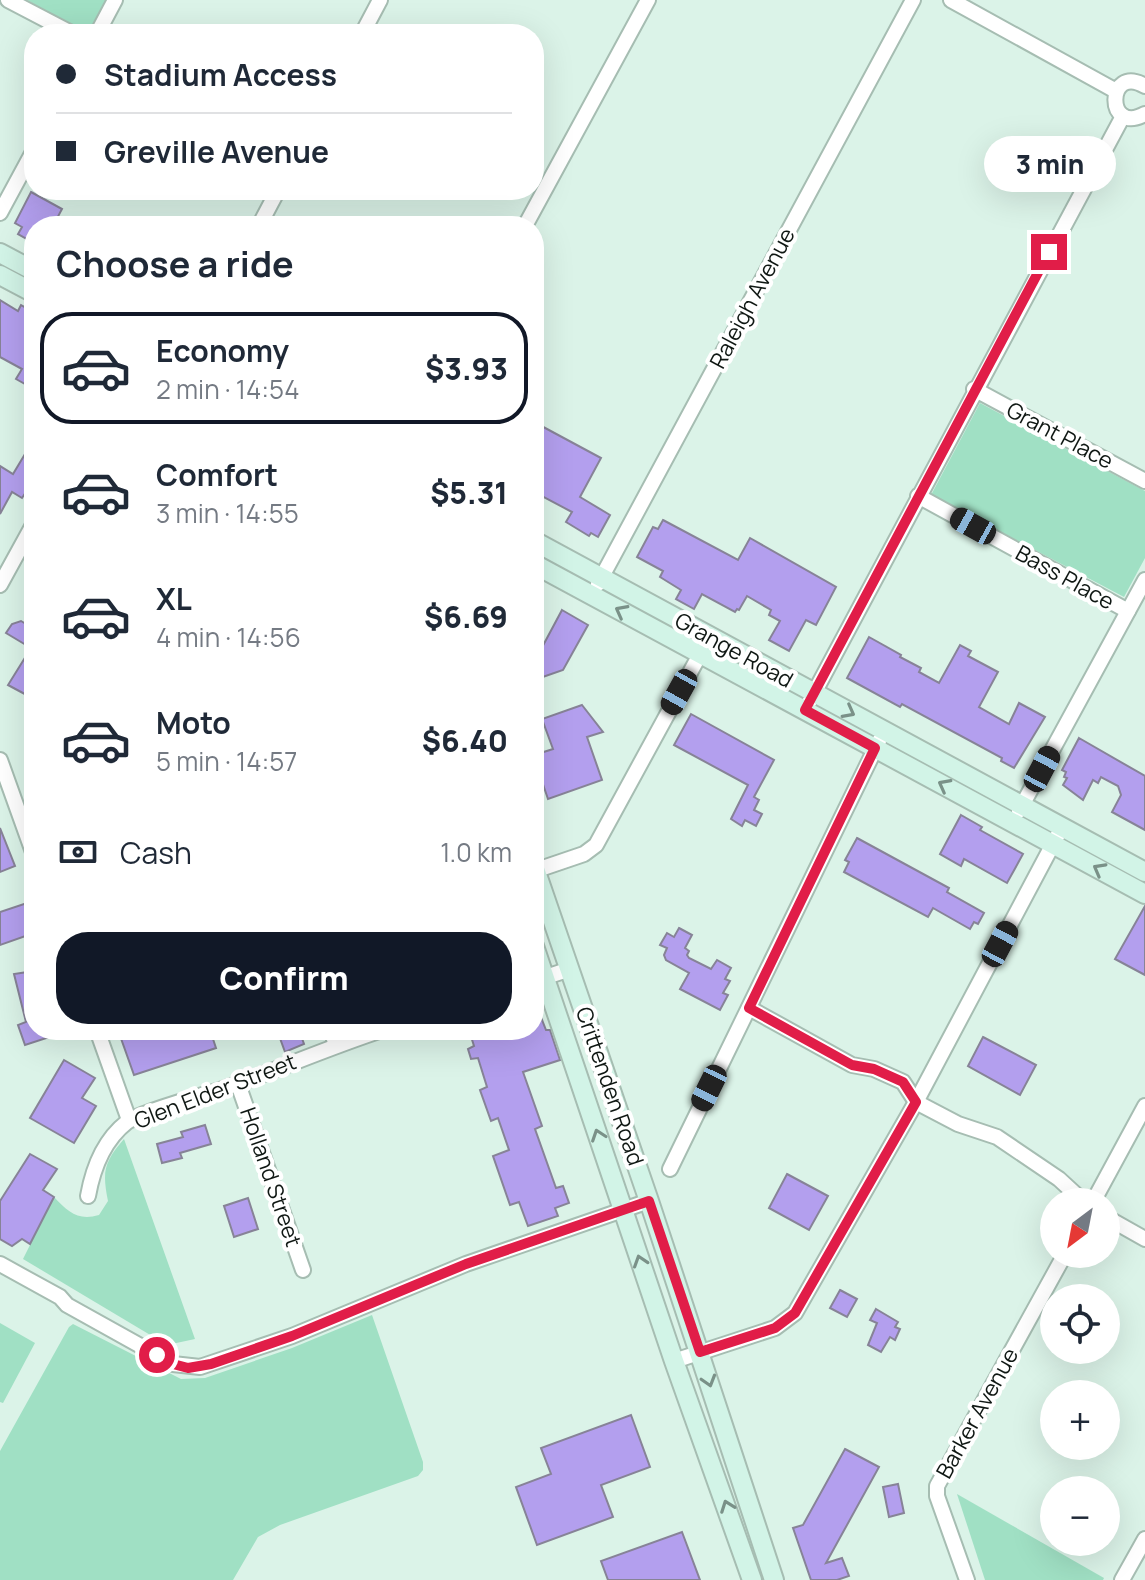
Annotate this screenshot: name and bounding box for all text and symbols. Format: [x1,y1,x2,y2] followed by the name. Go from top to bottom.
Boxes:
[104,54,337,95] text: Stadium Access
[104,131,329,172] text: Greville Avenue
[983,136,1115,192] callout: 3 min
[1016,146,1084,182] text: 3 min
[702,222,802,373] street label: Raleigh Avenue
[1031,234,1067,270] route end
[56,239,294,288] text: Choose a ride
[156,330,289,371] text: Economy
[60,332,132,404] icon: car
[425,348,508,389] text: $3.93
[156,371,299,407] text: 2 min · 14:54
[1001,394,1119,476] street label: Grant Place
[156,454,278,495] text: Comfort
[60,456,132,528] icon: car
[430,472,508,513] text: $5.31
[156,495,299,531] text: 3 min · 14:55
[946,504,1000,548] car
[1010,538,1120,617] street label: Bass Place
[156,578,192,619] text: XL
[60,580,132,652] icon: car
[424,596,508,637] text: $6.69
[615,605,630,621] one-way arrow
[670,605,798,695] street label: Grange Road
[156,619,301,655] text: 4 min · 14:56
[657,665,701,719] car
[156,702,231,743] text: Moto
[840,702,855,718] one-way arrow
[60,704,132,776] icon: car
[422,720,508,761] text: $6.40
[1020,742,1064,796] car
[156,743,297,779] text: 5 min · 14:57
[938,780,952,795] one-way arrow
[56,830,100,874] icon: cash
[120,832,192,873] text: Cash
[440,834,512,870] text: 1.0 km
[1093,863,1108,879] one-way arrow
[978,917,1022,971] car
[56,932,512,1024] button: Confirm
[569,1003,651,1169] street label: Crittenden Road
[130,1046,300,1136] street label: Glen Elder Street
[688,1061,730,1115] car
[233,1103,309,1251] street label: Holland Street
[592,1129,608,1143] one-way arrow
[1040,1188,1120,1268] north arrow
[1040,1188,1120,1556] map controls
[634,1255,650,1269] one-way arrow
[1040,1284,1120,1364] button: locate
[139,1337,175,1373] route start
[929,1342,1025,1484] street label: Barker Avenue
[700,1373,716,1387] one-way arrow
[1040,1380,1120,1460] button: +
[1040,1476,1120,1556] button: −
[720,1500,736,1514] one-way arrow

